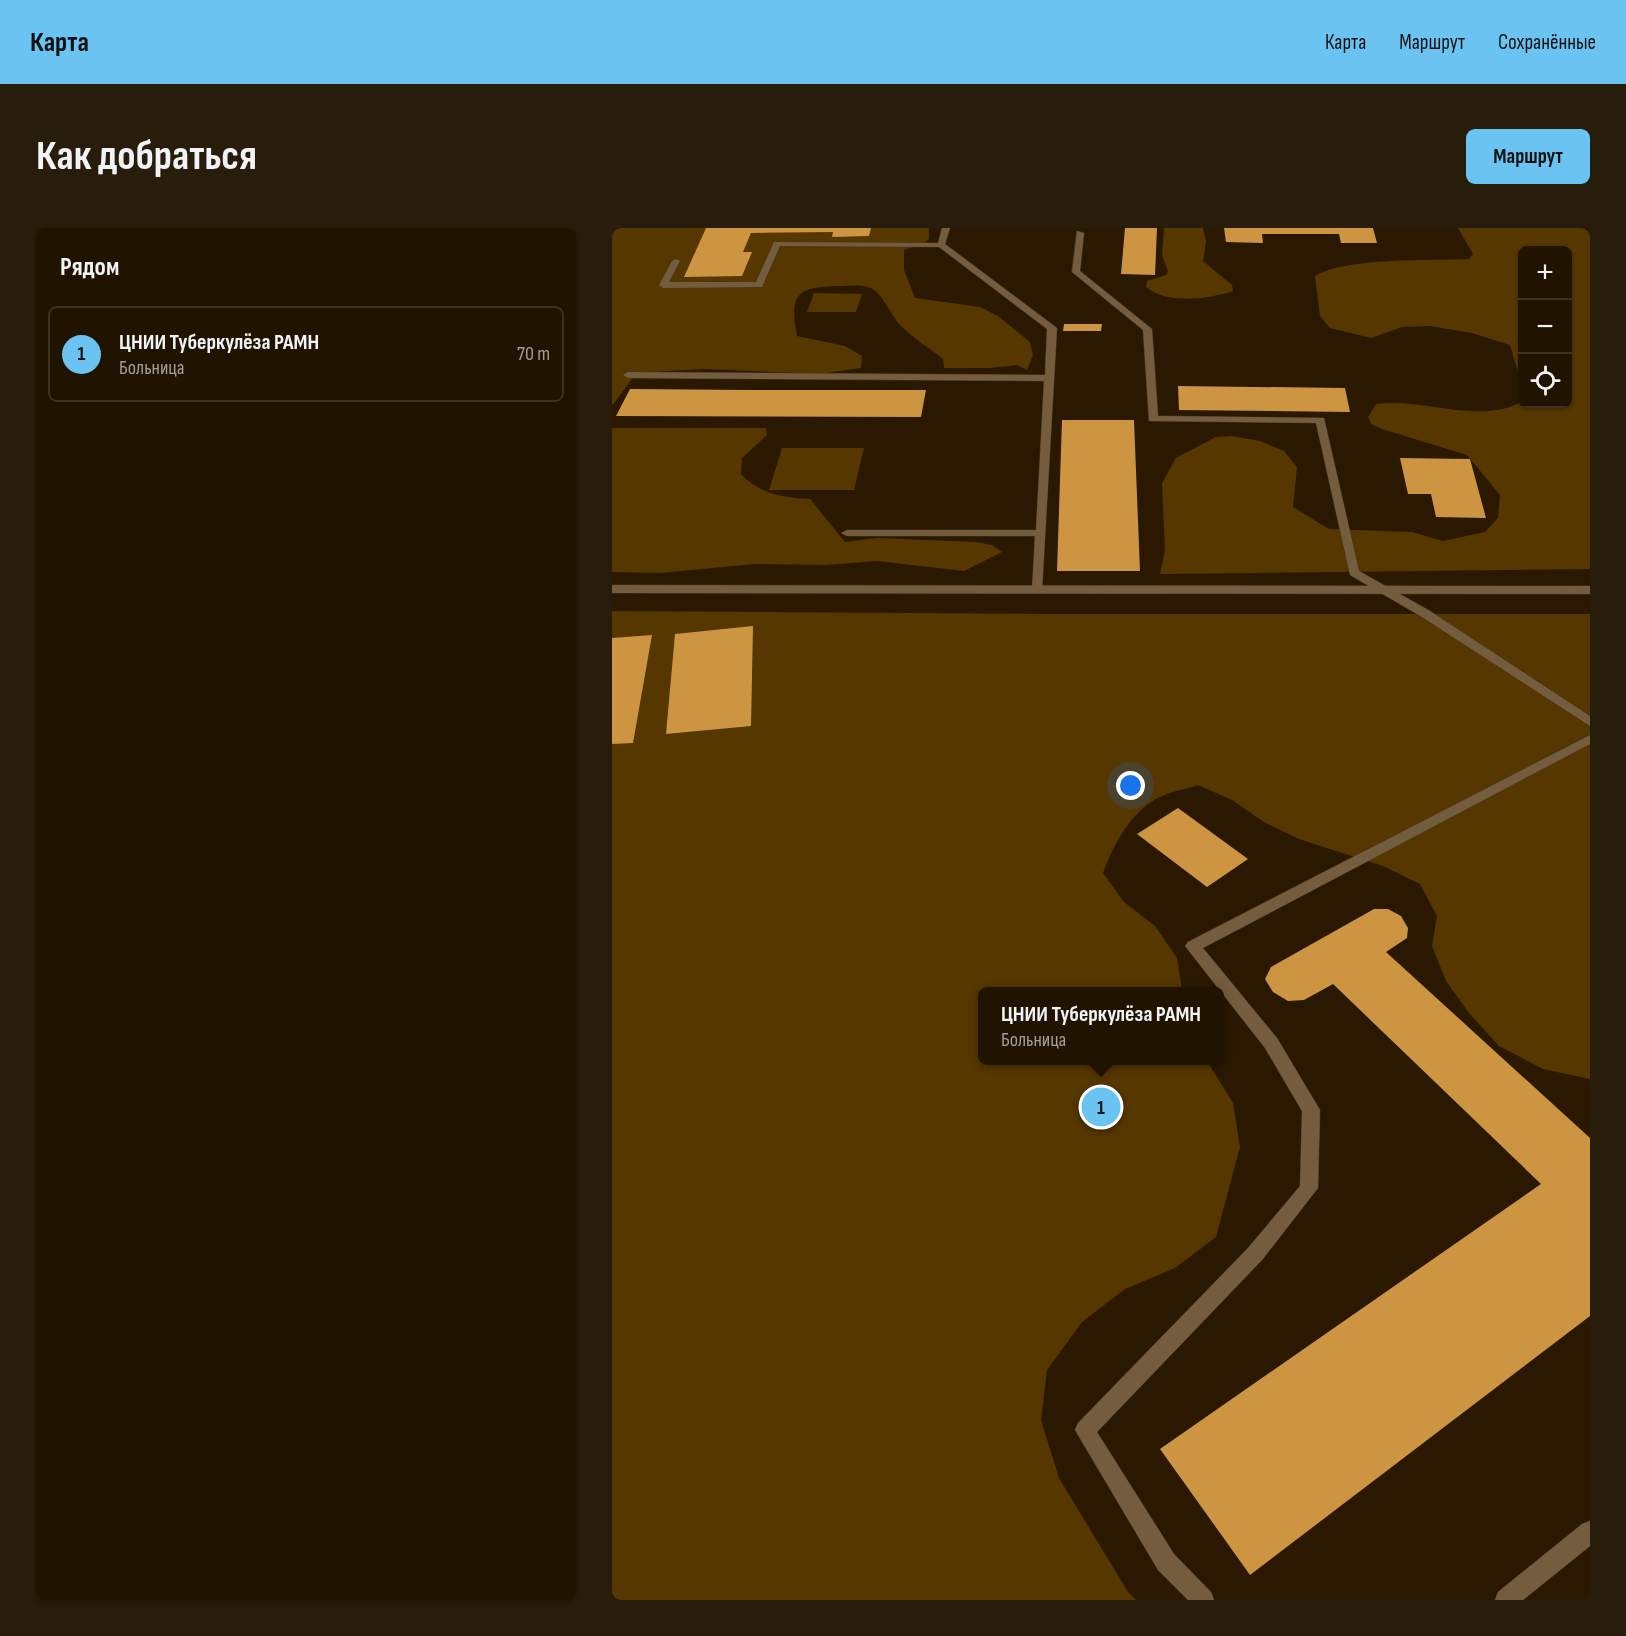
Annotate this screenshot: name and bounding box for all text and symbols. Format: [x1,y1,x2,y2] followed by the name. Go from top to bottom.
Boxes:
[30,26,89,59] text: Карта
[1325,30,1366,55] text: Карта
[1399,30,1465,55] text: Маршрут
[1498,30,1596,55] text: Сохранённые
[1466,129,1590,184] button: Маршрут
[36,131,257,182] text: Как добраться
[1518,246,1572,408] map controls
[1518,246,1572,300] button: +
[60,252,119,283] text: Рядом
[1518,300,1572,354] button: −
[119,329,319,356] text: ЦНИИ Туберкулёза РАМН
[78,342,85,366] text: 1
[517,342,550,366] text: 70 m
[1518,354,1572,408] button: locate
[119,356,184,380] text: Больница
[1116,771,1145,800] your location
[978,987,1224,1065] popup
[1001,1001,1201,1028] text: ЦНИИ Туберкулёза РАМН
[1001,1028,1066,1052] text: Больница
[1082,1084,1120,1130] pin: 1

